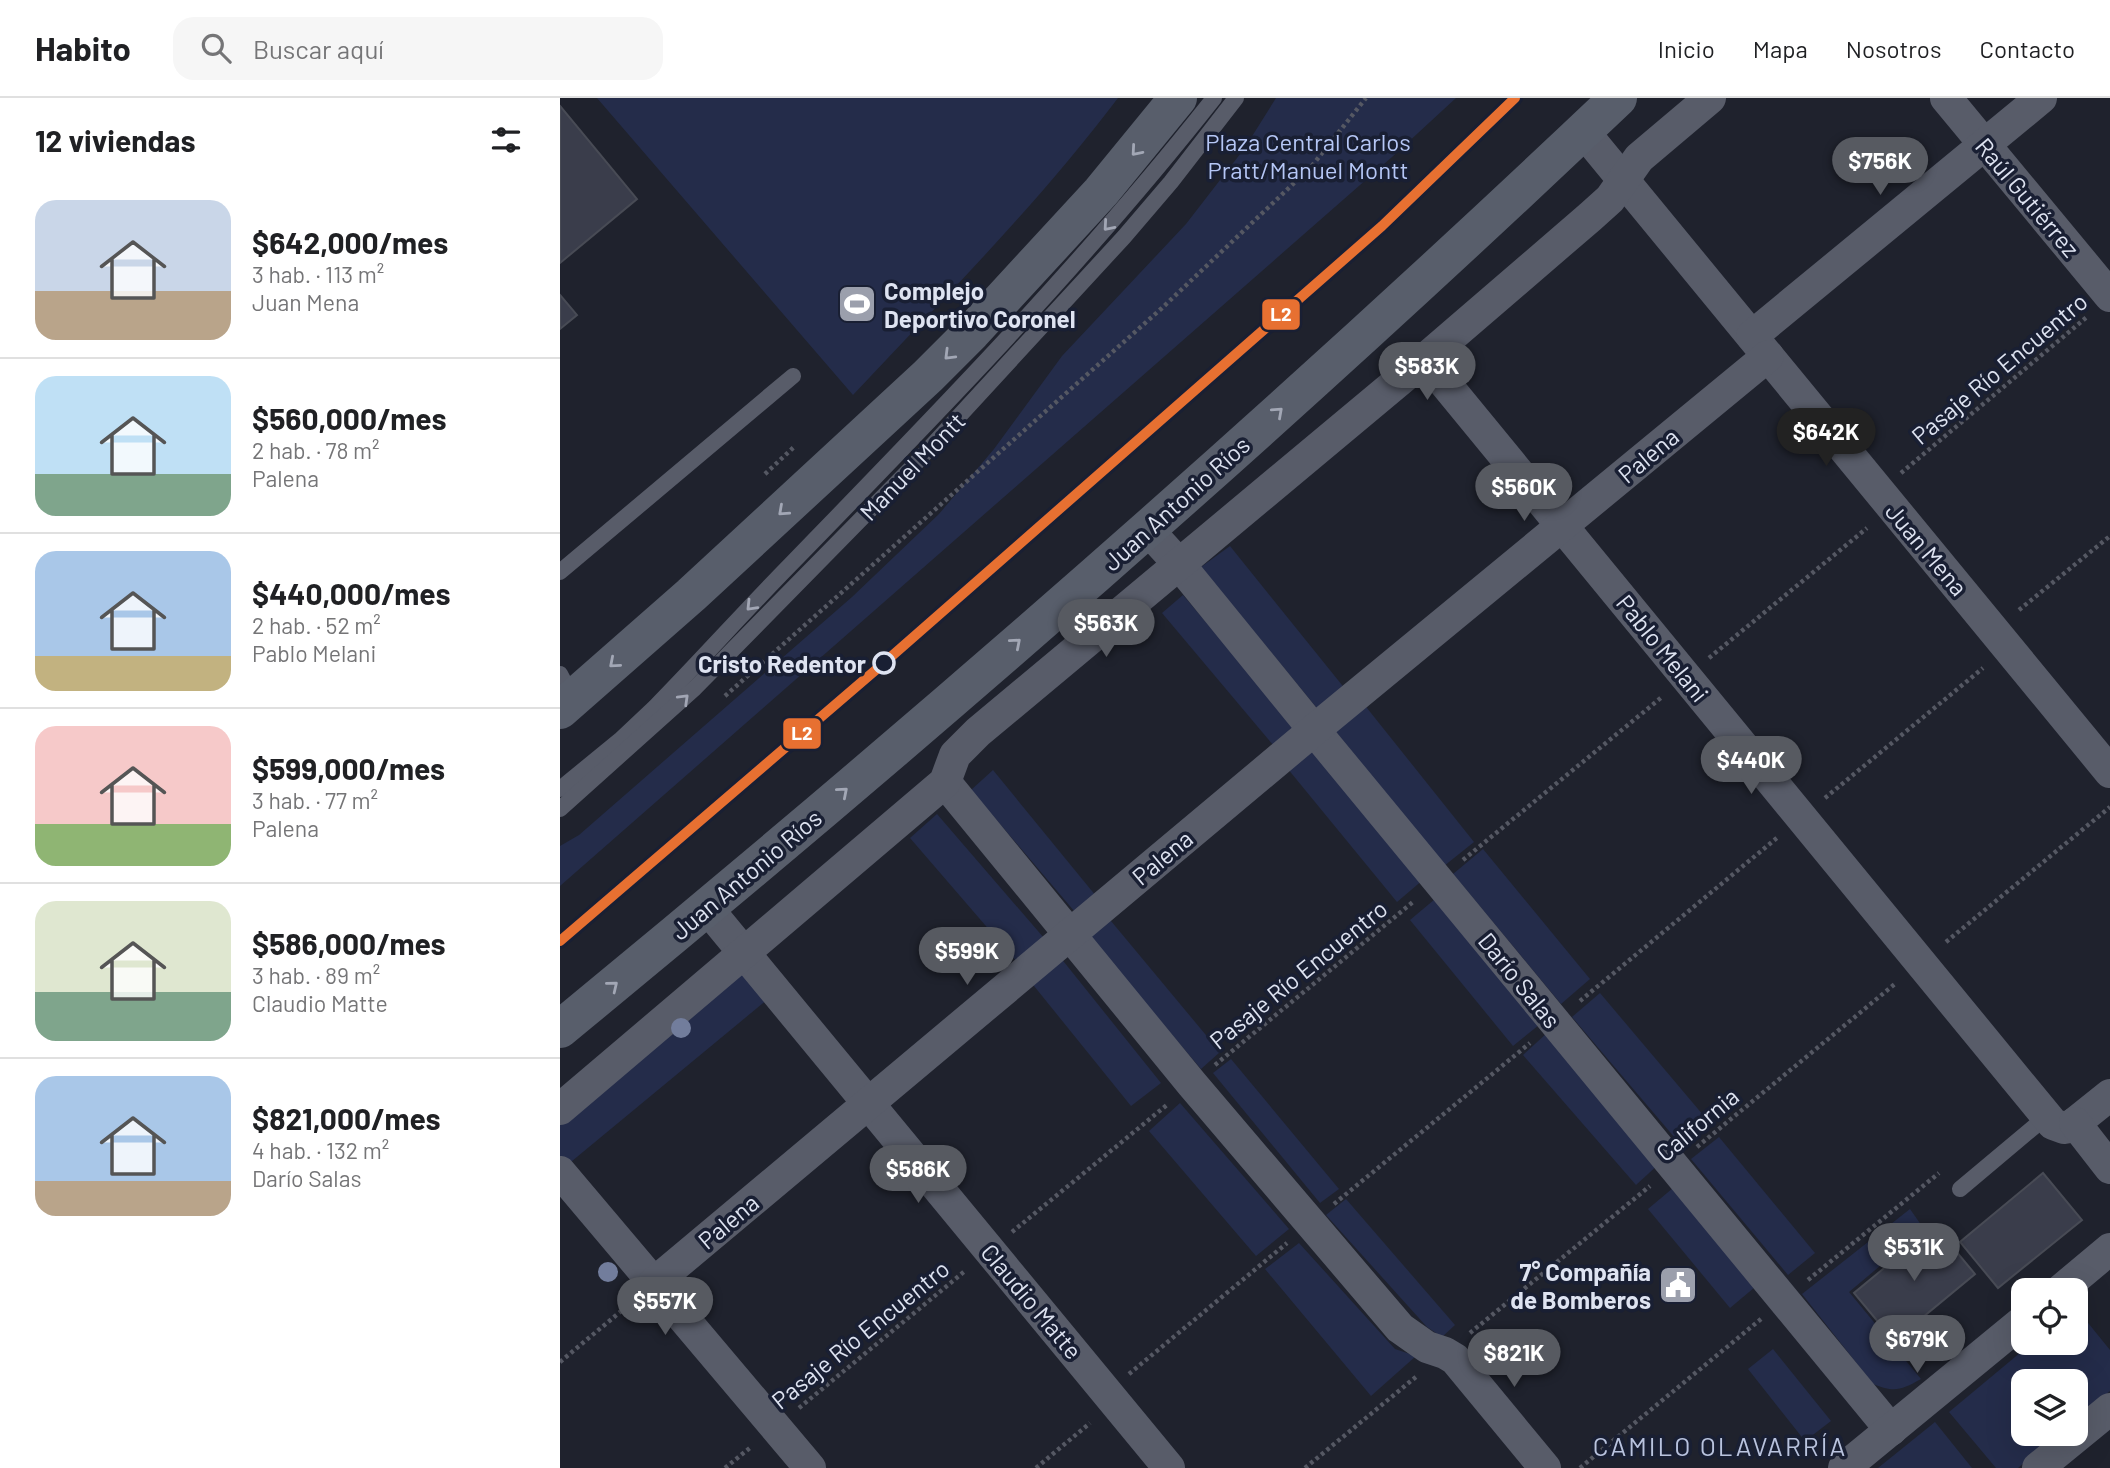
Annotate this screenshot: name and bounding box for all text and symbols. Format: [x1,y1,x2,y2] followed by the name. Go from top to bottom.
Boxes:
[173,17,663,80] search box
[35,28,131,68] text: Habito
[197,29,235,67] icon: search
[253,33,384,64] text: Buscar aquí
[1658,34,1715,63] text: Inicio
[1753,34,1808,63] text: Mapa
[1846,34,1942,63] text: Nosotros
[1980,34,2075,63] text: Contacto
[487,121,525,159] icon: filters
[35,122,196,158] text: 12 viviendas
[1205,127,1411,184] park label: Plaza Central Carlos Pratt/Manuel Montt
[1970,132,2086,262] street label: Raúl Gutiérrez
[1831,138,1929,197] pin: $756K
[1132,143,1144,156] one-way arrow
[1848,146,1912,174] text: $756K
[1104,217,1116,230] one-way arrow
[252,224,448,260] text: $642,000/mes
[91,228,175,312] icon: home
[252,260,384,288] text: 3 hab. · 113 m²
[884,276,1076,333] place label: Complejo Deportivo Coronel
[836,283,878,325] sports icon: Complejo Deportivo Coronel
[1905,286,2093,450] street label: Pasaje Río Encuentro
[252,288,359,316] text: Juan Mena
[1261,298,1301,331] line badge: L2
[1270,302,1292,325] text: L2
[1378,342,1476,402] pin: $583K
[945,347,958,360] one-way arrow
[1395,351,1459,379] text: $583K
[252,400,447,436] text: $560,000/mes
[91,404,175,488] icon: home
[853,406,971,526] street label: Manuel Montt
[1270,408,1283,420] one-way arrow
[1777,408,1875,468] pin: $642K
[1793,417,1859,445] text: $642K
[1612,421,1684,489] street label: Palena
[1097,430,1255,576] street label: Juan Antonio Ríos
[252,436,380,464] text: 2 hab. · 78 m²
[252,464,319,492] text: Palena
[1475,464,1573,523] pin: $560K
[1491,472,1557,500] text: $560K
[1880,497,1974,601] street label: Juan Mena
[778,503,791,515] one-way arrow
[252,575,451,611] text: $440,000/mes
[91,579,175,663] icon: home
[1611,588,1715,708] street label: Pablo Melani
[746,597,759,610] one-way arrow
[1057,600,1155,659] pin: $563K
[1074,608,1138,636] text: $563K
[252,611,381,639] text: 2 hab. · 52 m²
[252,639,376,667] text: Pablo Melani
[1007,639,1020,651] one-way arrow
[698,649,866,678] place label: Cristo Redentor
[873,652,895,674] marker: Cristo Redentor
[609,655,622,667] one-way arrow
[676,694,689,707] one-way arrow
[782,717,822,750] line badge: L2
[791,721,813,744] text: L2
[1702,736,1800,796] pin: $440K
[1717,745,1785,773] text: $440K
[252,750,445,786] text: $599,000/mes
[91,754,175,838] icon: home
[252,786,378,814] text: 3 hab. · 77 m²
[835,788,848,800] one-way arrow
[665,803,827,945] street label: Juan Antonio Ríos
[252,814,319,842] text: Palena
[1126,823,1198,891] street label: Palena
[1203,893,1393,1055] street label: Pasaje Río Encuentro
[252,925,446,961] text: $586,000/mes
[1473,926,1567,1034] street label: Darío Salas
[918,928,1016,987] pin: $599K
[91,929,175,1013] icon: home
[935,936,999,964] text: $599K
[252,961,380,989] text: 3 hab. · 89 m²
[605,981,617,994] one-way arrow
[252,989,388,1017] text: Claudio Matte
[1650,1081,1744,1167] street label: California
[252,1100,441,1136] text: $821,000/mes
[91,1104,175,1188] icon: home
[252,1136,389,1164] text: 4 hab. · 132 m²
[869,1146,967,1205] pin: $586K
[886,1154,950,1182] text: $586K
[252,1164,361,1192] text: Darío Salas
[692,1187,764,1255] street label: Palena
[1865,1224,1963,1283] pin: $531K
[1884,1232,1944,1260] text: $531K
[975,1237,1089,1365] street label: Claudio Matte
[765,1253,955,1415] street label: Pasaje Río Encuentro
[1510,1257,1651,1314] place label: 7° Compañía de Bomberos
[1657,1264,1699,1306] public building icon: 7° Compañía de Bomberos
[616,1278,714,1337] pin: $557K
[2011,1278,2088,1446] map controls
[2011,1278,2088,1355] button: locate
[633,1286,697,1314] text: $557K
[1868,1316,1966,1375] pin: $679K
[1885,1324,1949,1352] text: $679K
[1465,1330,1563,1389] pin: $821K
[1484,1338,1544,1366] text: $821K
[2011,1369,2088,1446] button: layers
[1593,1430,1847,1461] district label: CAMILO OLAVARRÍA

